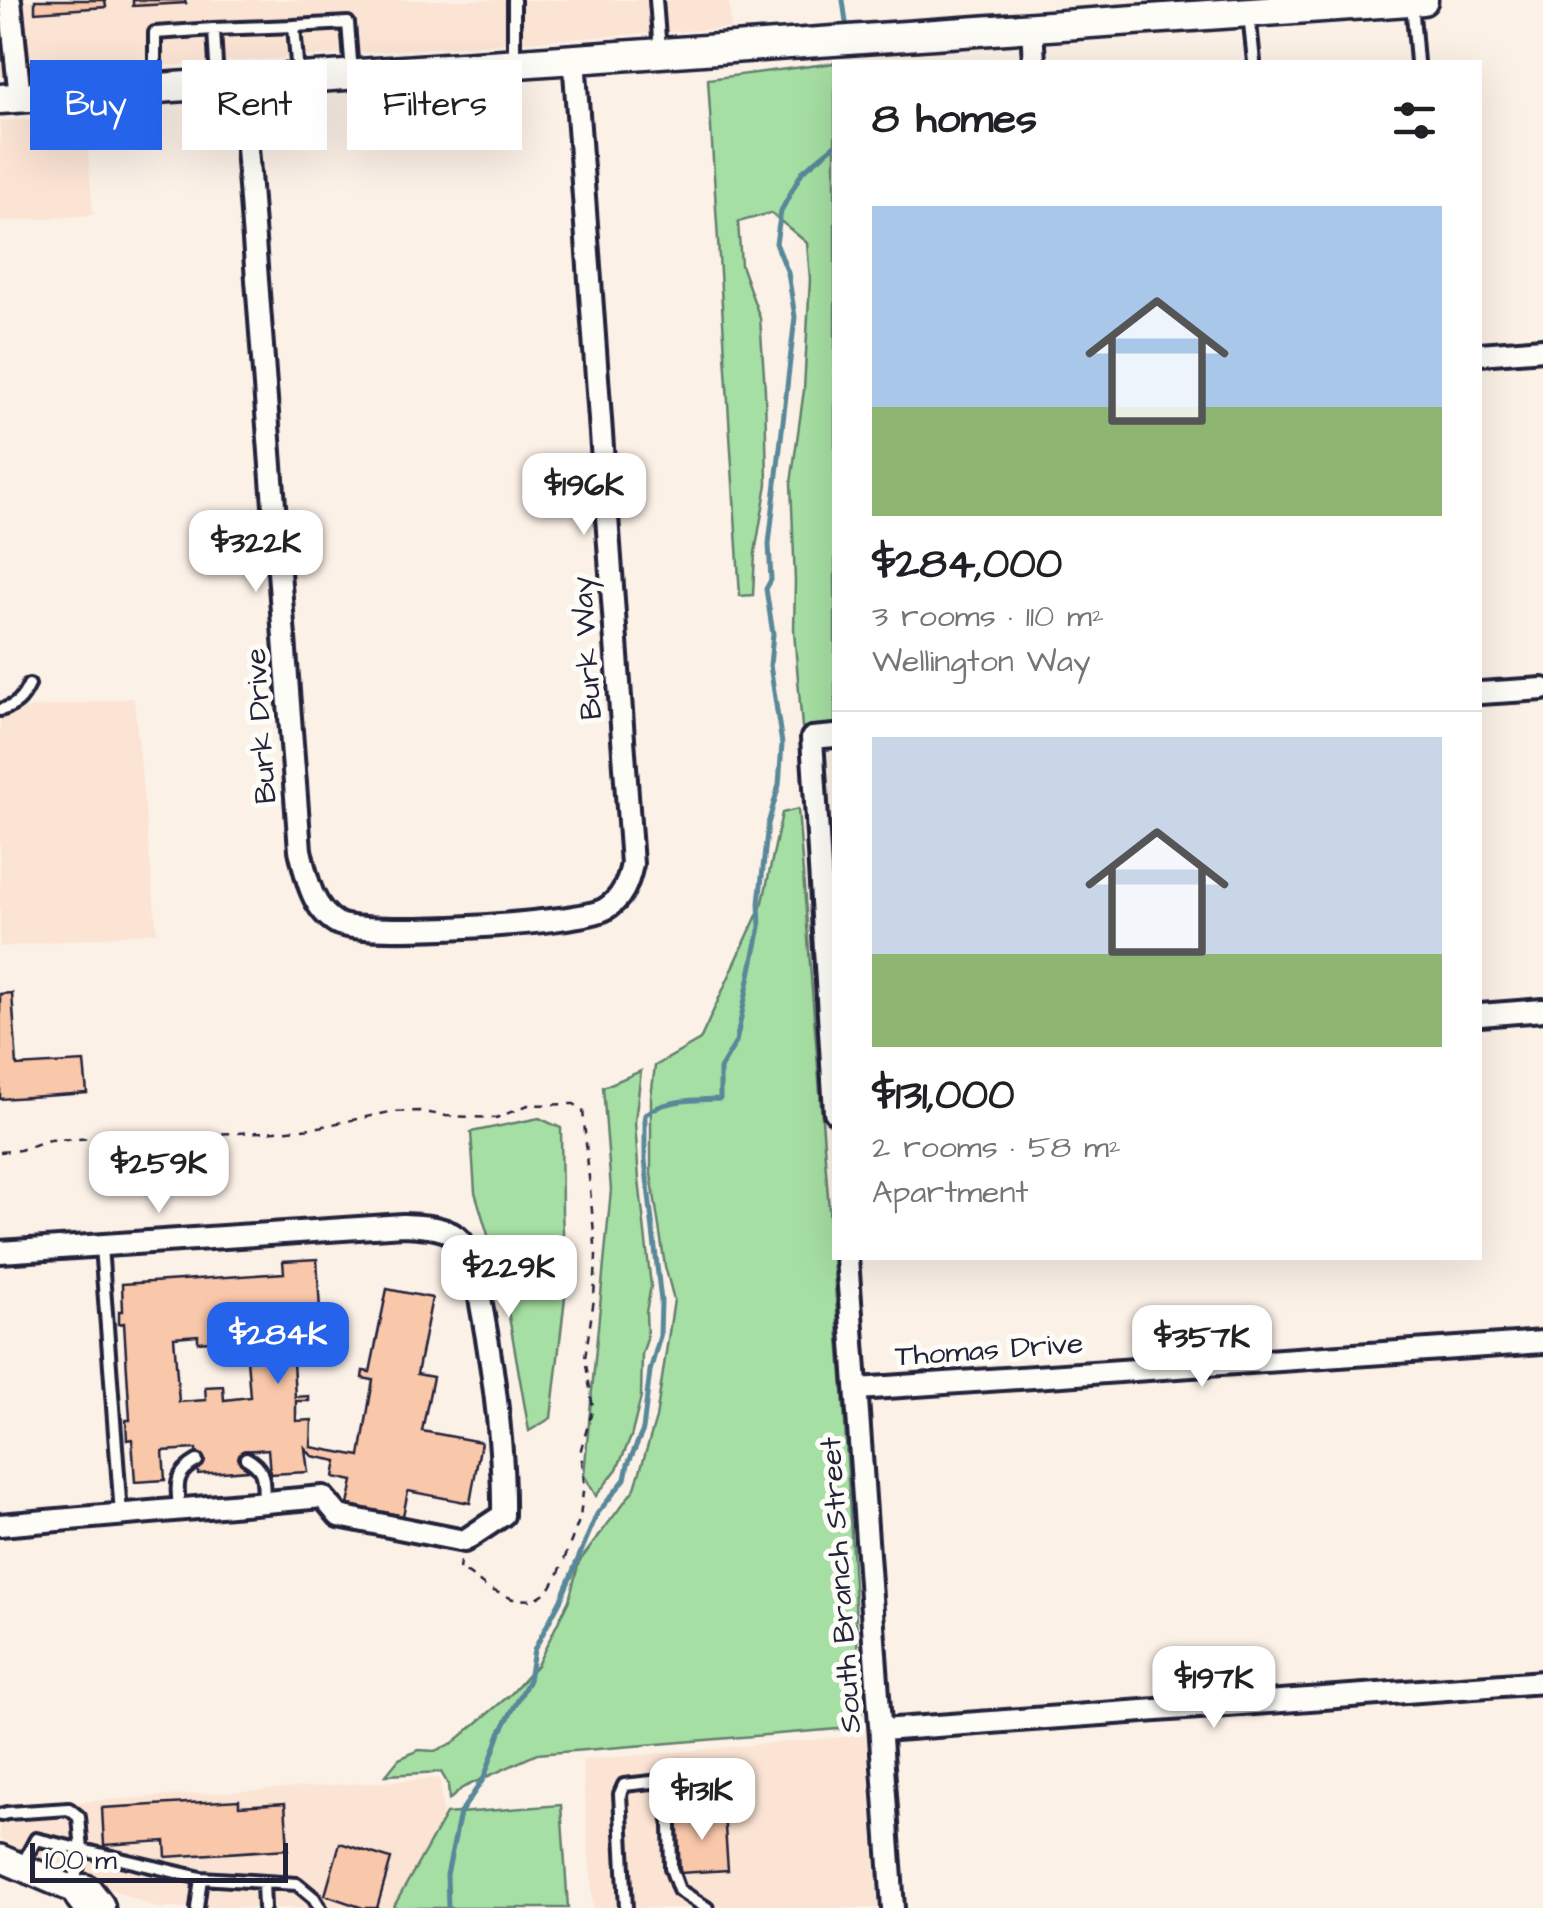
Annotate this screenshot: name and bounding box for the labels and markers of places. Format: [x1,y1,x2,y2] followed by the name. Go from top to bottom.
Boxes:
[514,453,654,538] pin: $196K
[186,510,326,595] pin: $322K
[89,1131,229,1216] pin: $259K
[439,1235,579,1320] pin: $229K
[208,1302,348,1387] pin: $284K
[1132,1305,1272,1390] pin: $357K
[1144,1646,1284,1731] pin: $197K
[632,1758,772,1843] pin: $131K

